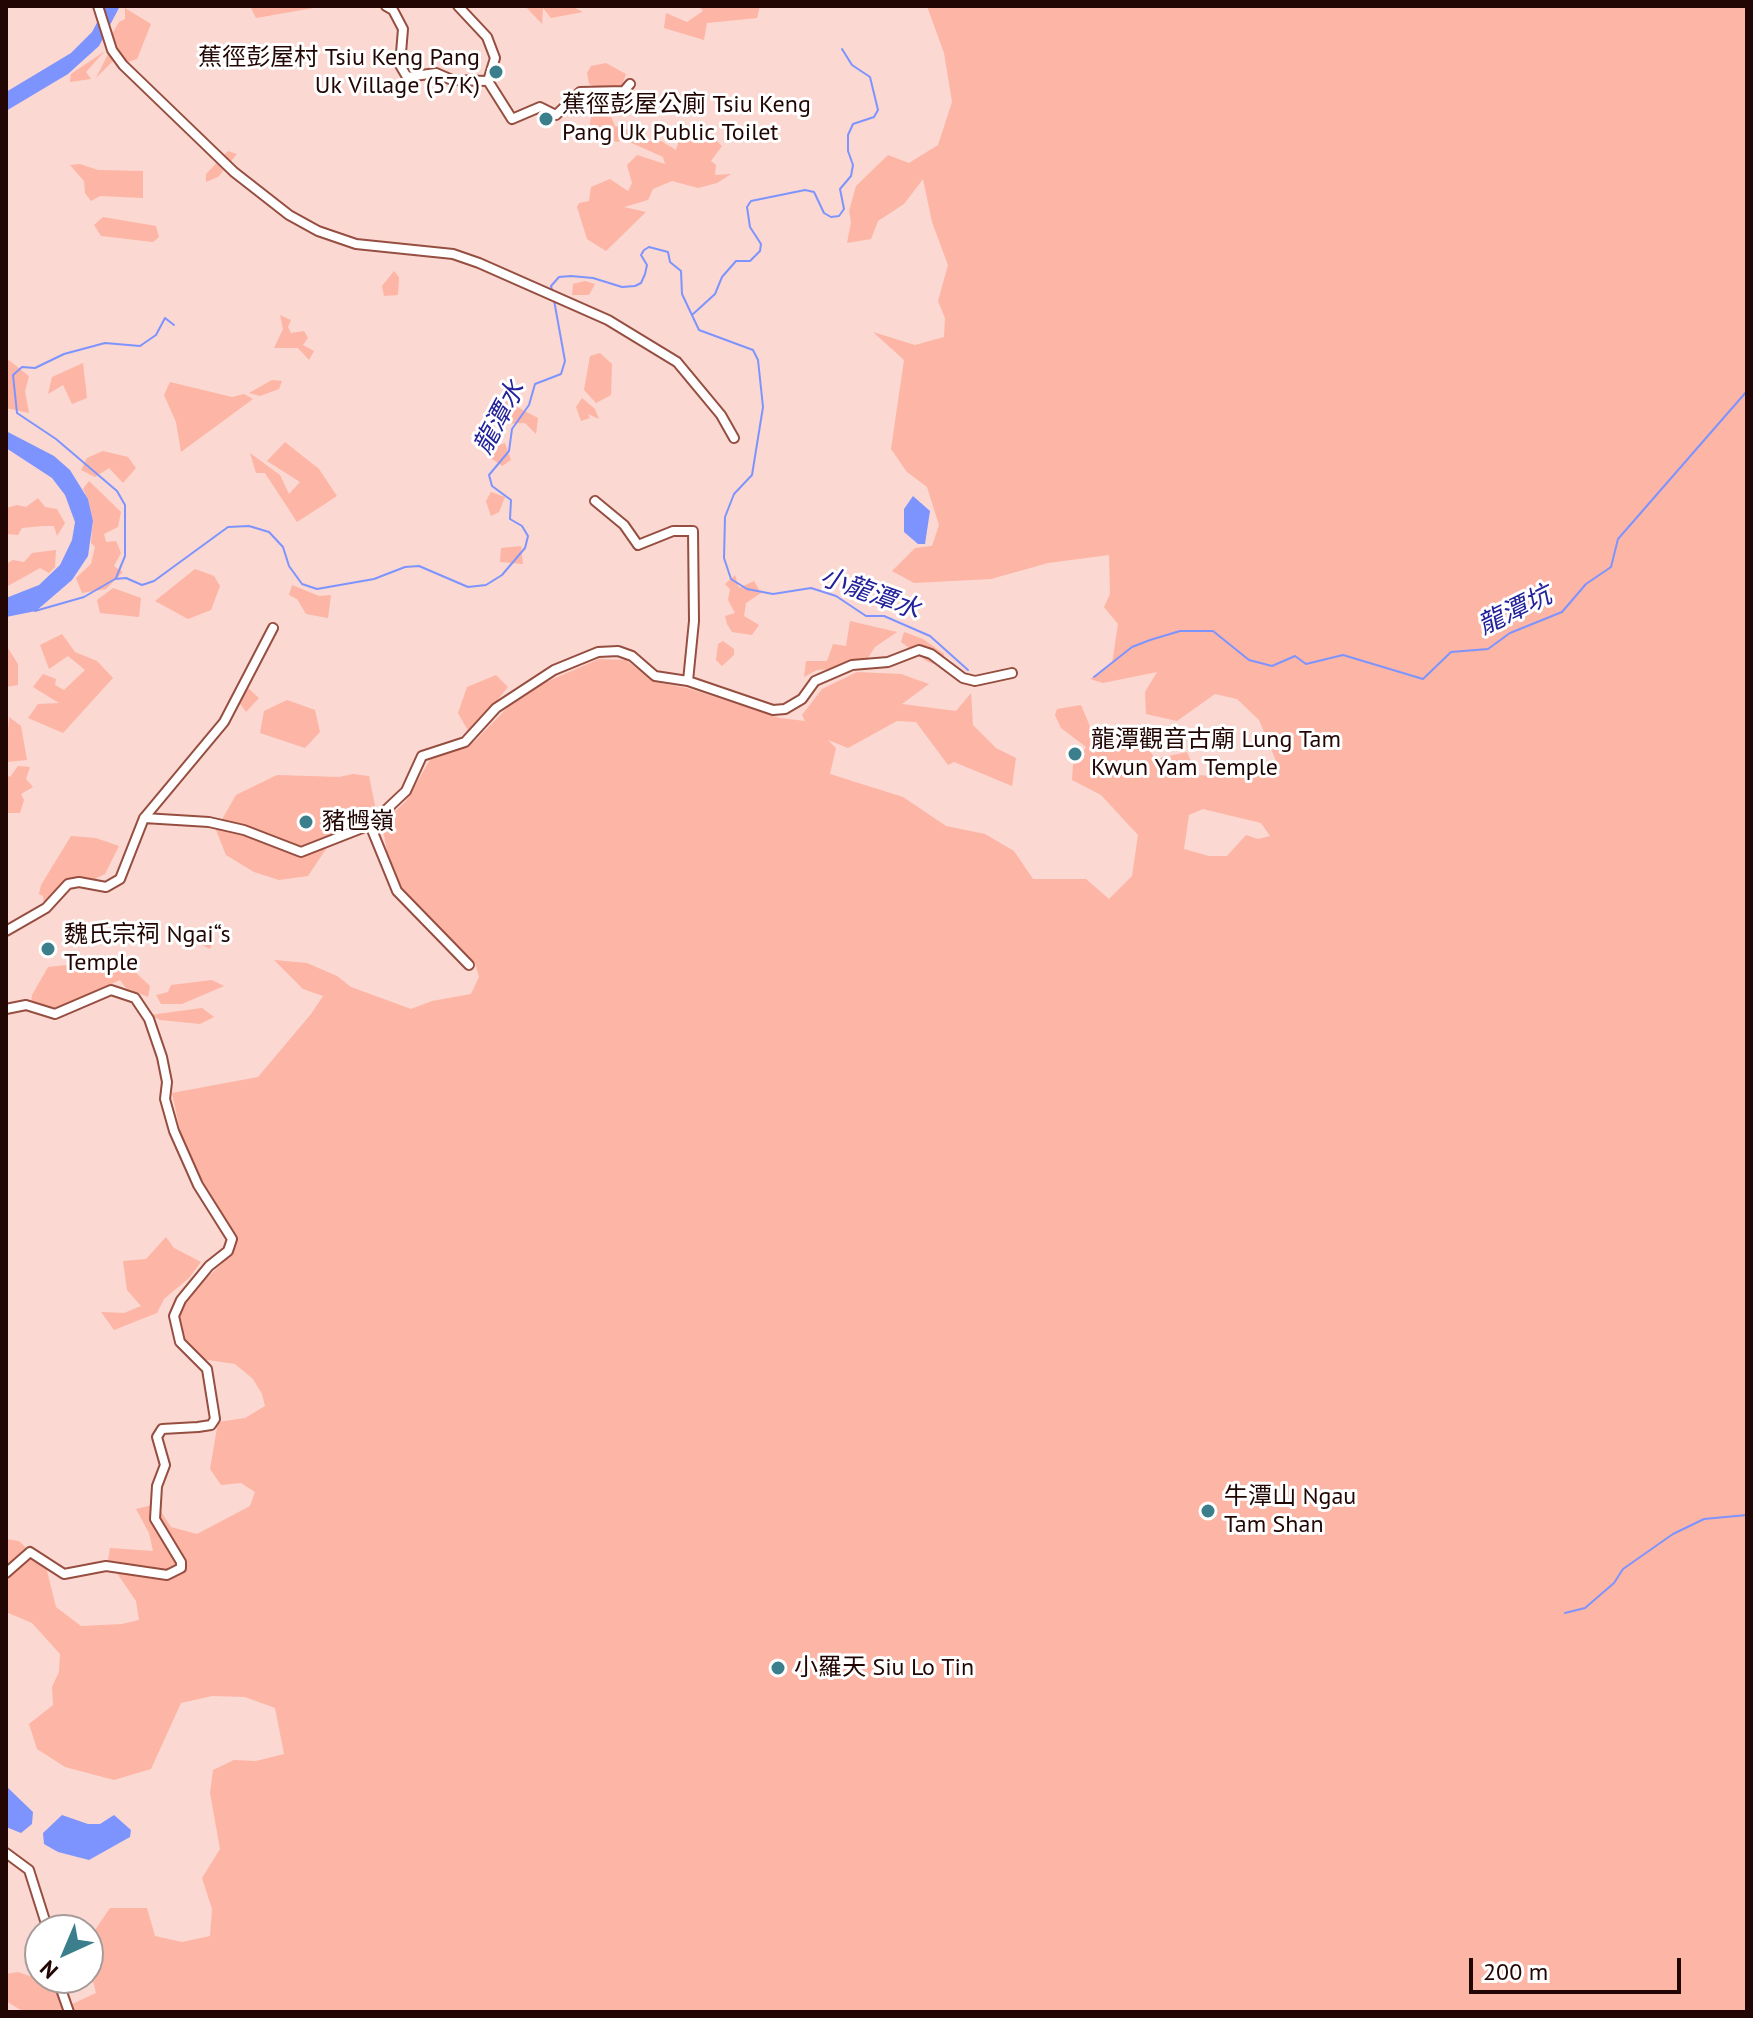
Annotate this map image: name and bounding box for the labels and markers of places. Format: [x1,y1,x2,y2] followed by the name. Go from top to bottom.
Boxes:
[198,44,480,100] place label: 蕉徑彭屋村 Tsiu Keng Pang Uk Village (57K)
[487,63,505,81] marker: 蕉徑彭屋村 Tsiu Keng Pang Uk Village (57K)
[562,91,811,147] place label: 蕉徑彭屋公廁 Tsiu Keng Pang Uk Public Toilet
[537,110,555,128] marker: 蕉徑彭屋公廁 Tsiu Keng Pang Uk Public Toilet
[1091,726,1341,782] place label: 龍潭觀音古廟 Lung Tam Kwun Yam Temple
[1066,745,1084,763] marker: 龍潭觀音古廟 Lung Tam Kwun Yam Temple
[322,808,394,836] place label: 豬乸嶺
[297,813,315,831] marker: 豬乸嶺
[64,921,231,977] place label: 魏氏宗祠 Ngai“s Temple
[39,940,57,958] marker: 魏氏宗祠 Ngai“s Temple
[1224,1483,1356,1539] place label: 牛潭山 Ngau Tam Shan
[1199,1502,1217,1520] marker: 牛潭山 Ngau Tam Shan
[794,1654,974,1682] place label: 小羅天 Siu Lo Tin
[769,1659,787,1677] marker: 小羅天 Siu Lo Tin

